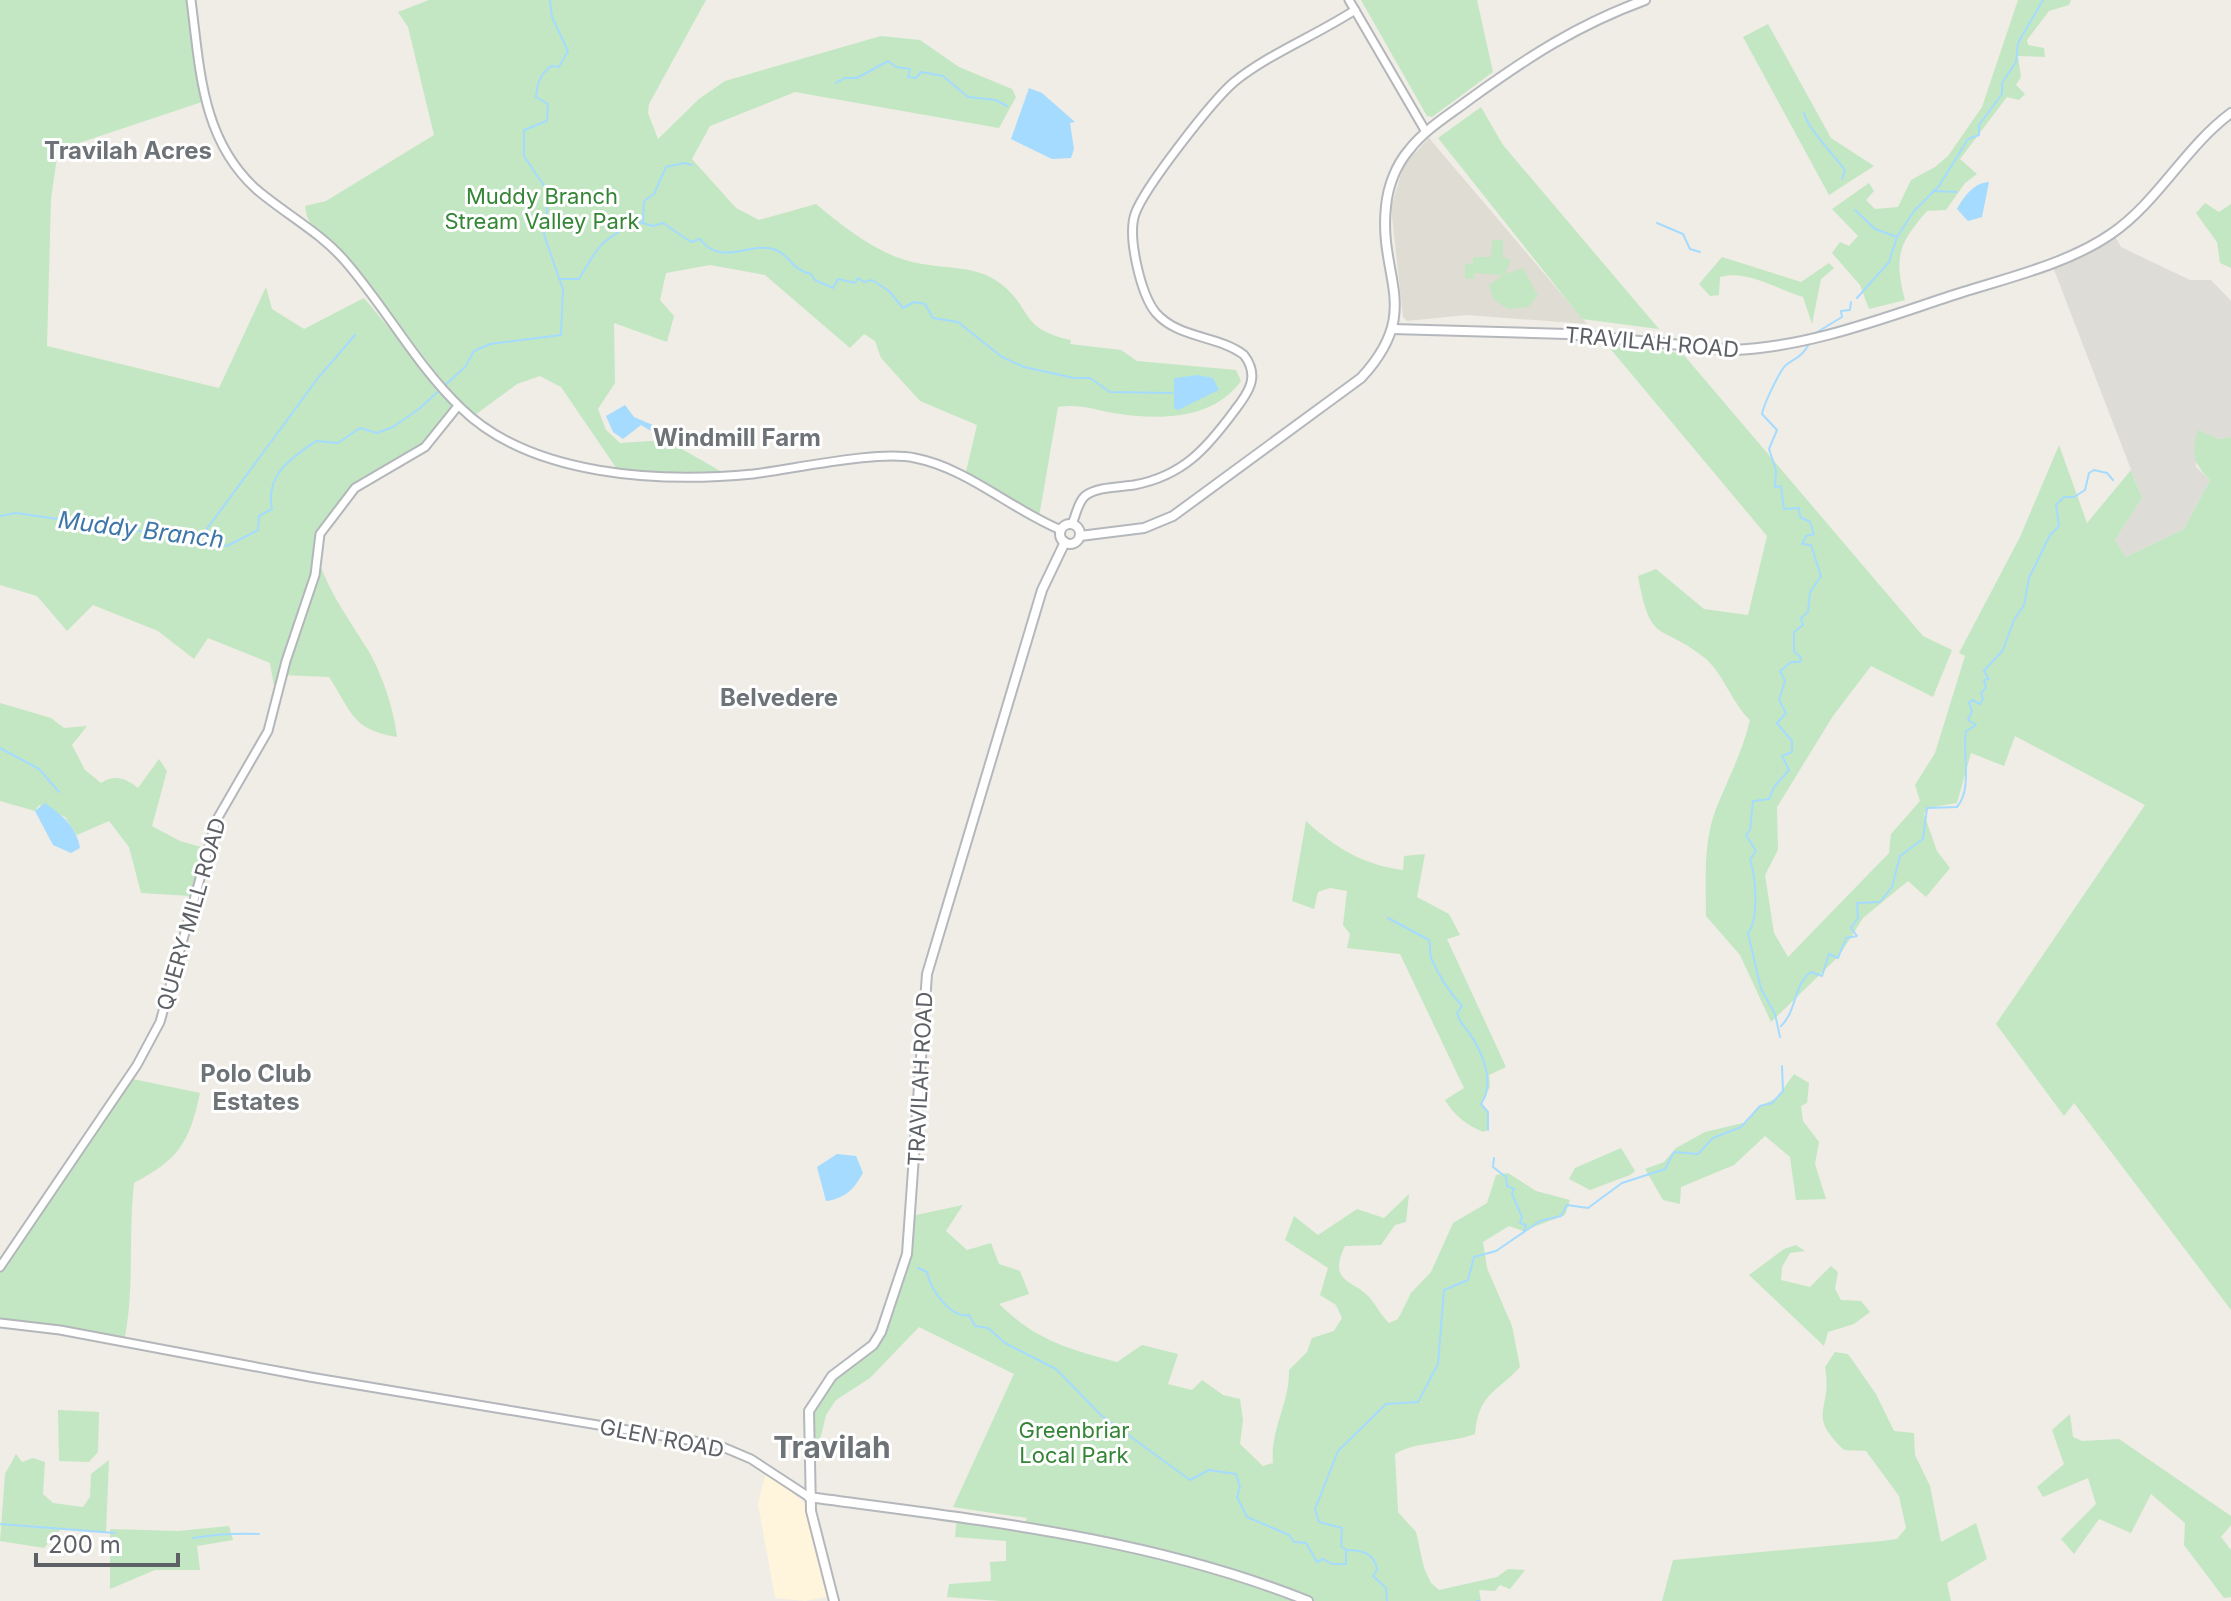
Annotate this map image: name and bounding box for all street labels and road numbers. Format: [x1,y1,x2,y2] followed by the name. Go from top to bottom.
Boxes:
[1564,321,1740,363] street label: TRAVILAH ROAD
[151,815,231,1013] street label: QUERY MILL ROAD
[902,991,938,1167] street label: TRAVILAH ROAD
[598,1413,726,1463] street label: GLEN ROAD

